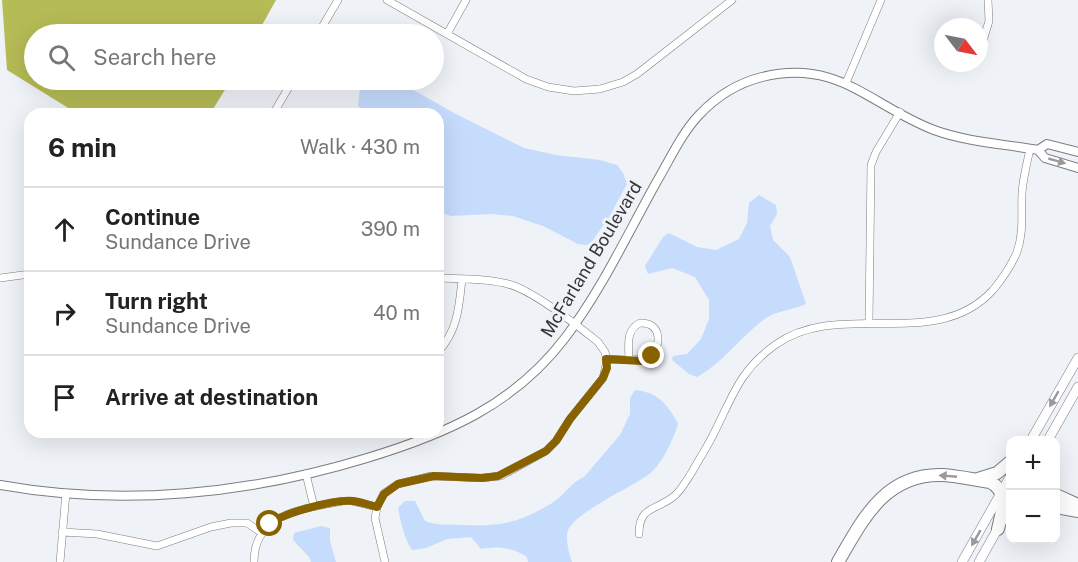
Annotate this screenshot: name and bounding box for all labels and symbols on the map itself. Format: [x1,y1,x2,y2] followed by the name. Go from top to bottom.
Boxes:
[934,18,988,72] north arrow
[1048,157,1066,166] one-way arrow
[536,177,646,341] street label: McFarland Boulevard
[638,342,664,368] route end
[1049,391,1060,407] one-way arrow
[939,471,958,481] one-way arrow
[256,510,282,536] route start
[971,529,981,546] one-way arrow

